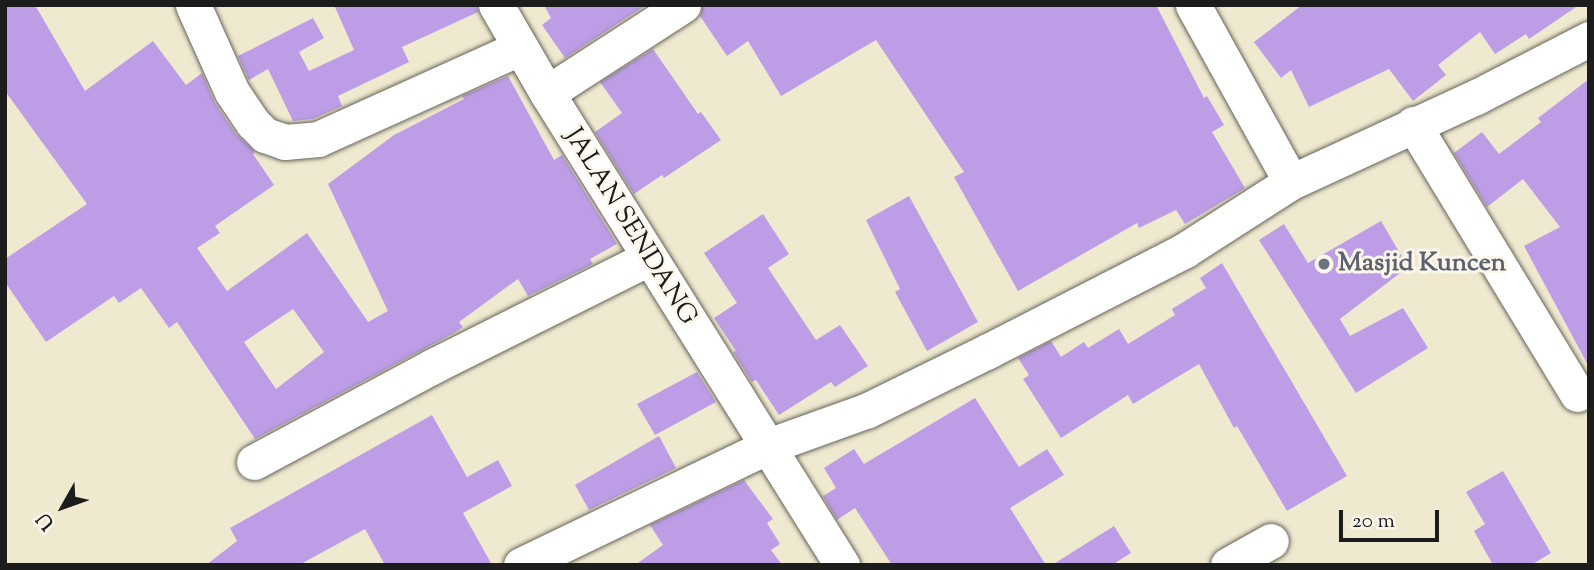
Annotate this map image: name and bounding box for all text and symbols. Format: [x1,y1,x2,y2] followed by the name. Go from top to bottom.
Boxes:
[557,123,703,331] street label: JALAN SENDANG
[1338,248,1506,280] place label: Masjid Kuncen
[1316,256,1332,272] marker: Masjid Kuncen
[28,472,98,542] north arrow
[1342,496,1442,540] scale bar
[31,506,62,535] text: U
[1352,507,1395,537] text: 20 m

